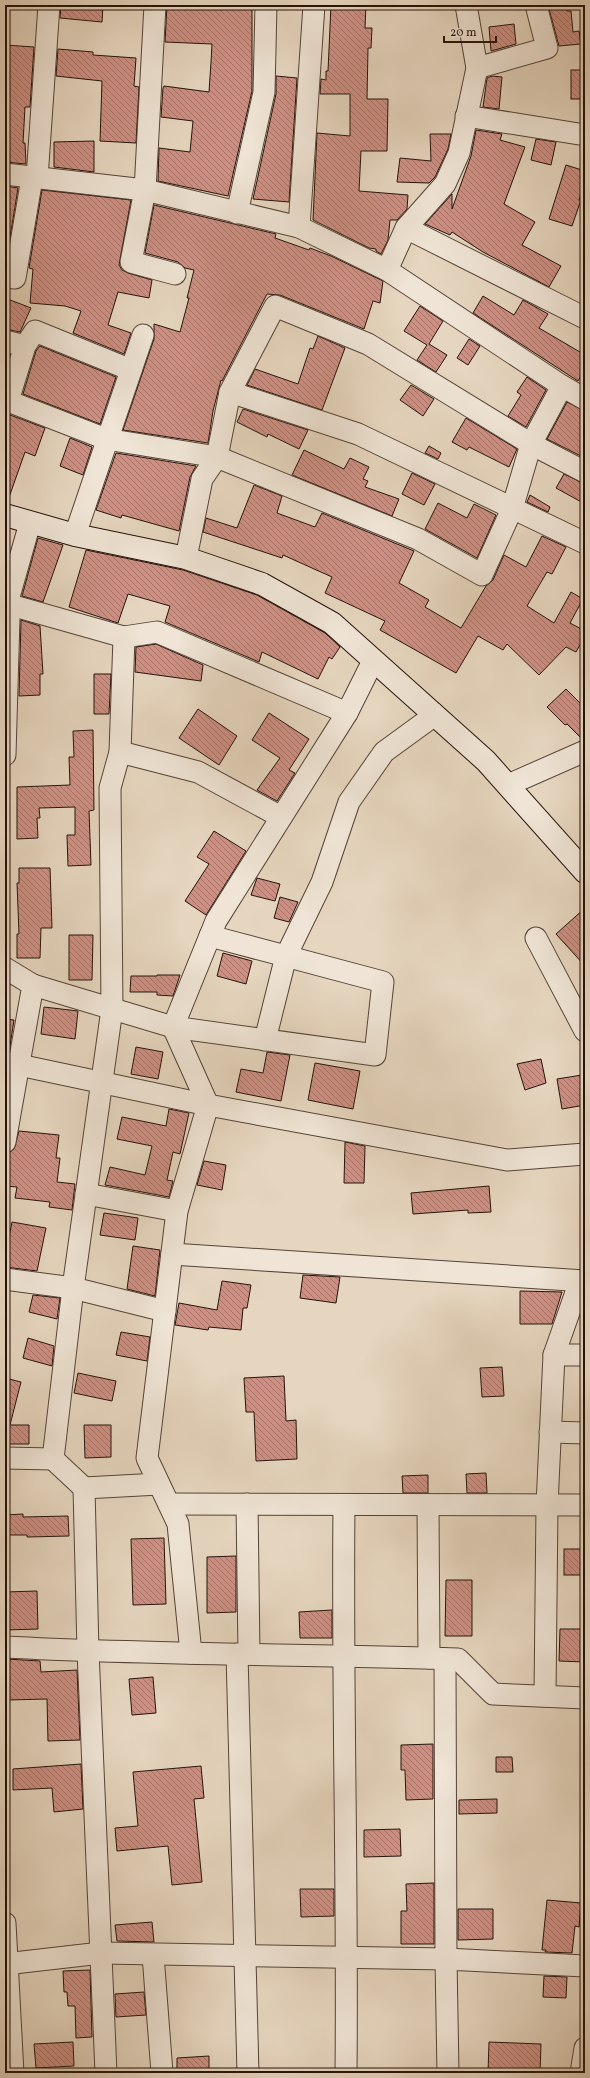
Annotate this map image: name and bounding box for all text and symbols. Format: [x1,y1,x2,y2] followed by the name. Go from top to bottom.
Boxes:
[444,18,496,44] scale bar
[450,25,477,41] text: 20 m

